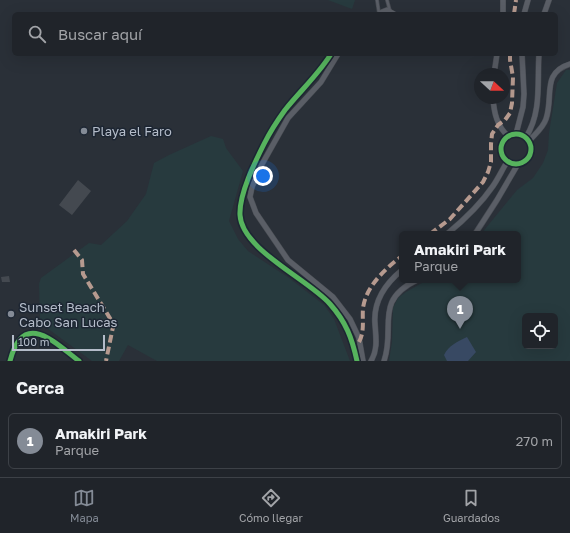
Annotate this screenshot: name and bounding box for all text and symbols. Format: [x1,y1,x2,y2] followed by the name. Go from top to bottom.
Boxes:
[12,12,558,56] search box
[26,23,48,45] icon: search
[58,25,142,43] text: Buscar aquí
[474,68,510,104] north arrow
[92,123,172,139] place label: Playa el Faro
[79,126,89,136] marker: Playa el Faro
[253,166,273,186] your location
[399,231,521,283] popup
[414,240,506,258] text: Amakiri Park
[414,258,458,274] text: Parque
[447,296,473,329] pin: 1
[19,299,118,330] place label: Sunset Beach Cabo San Lucas
[6,309,16,319] marker: Sunset Beach Cabo San Lucas
[522,313,558,349] map controls
[522,313,558,349] button: locate
[12,333,105,352] scale bar
[18,335,49,348] text: 100 m
[16,377,64,398] text: Cerca
[55,424,147,442] text: Amakiri Park
[27,433,33,449] text: 1
[516,433,553,449] text: 270 m
[55,442,99,458] text: Parque
[70,487,99,524] tab: Mapa
[239,487,303,524] tab: Cómo llegar
[443,487,500,524] tab: Guardados

